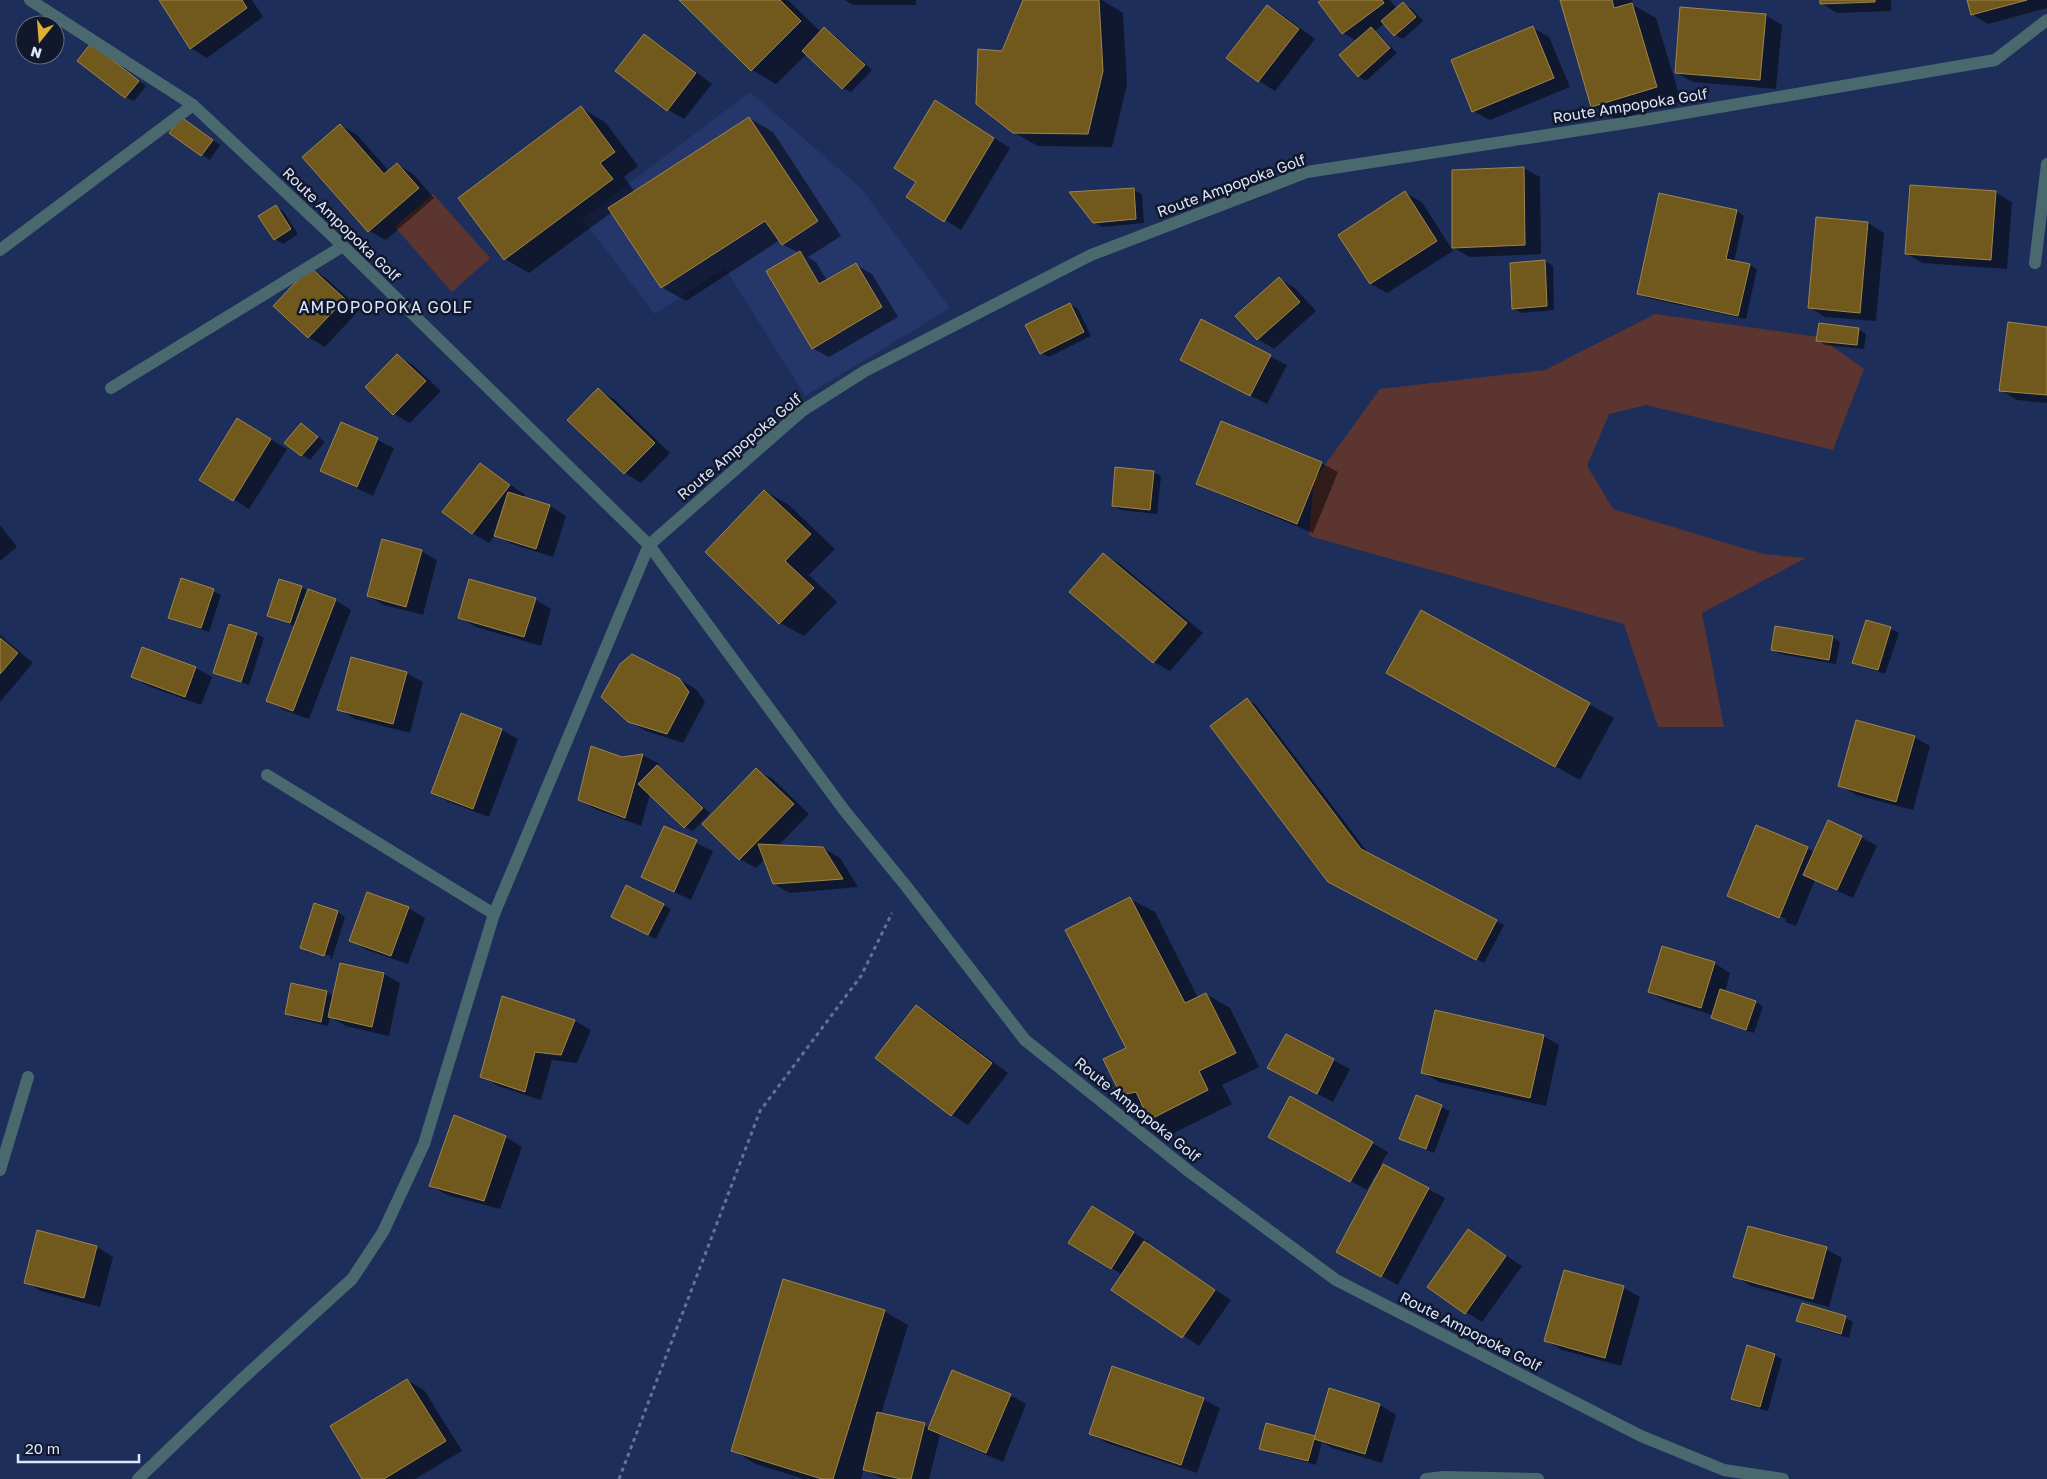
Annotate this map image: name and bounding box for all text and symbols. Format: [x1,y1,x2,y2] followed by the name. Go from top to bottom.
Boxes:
[15,15,65,65] north arrow
[28,43,44,63] text: N
[1551,84,1709,126] street label: Route Ampopoka Golf
[1154,150,1308,220] street label: Route Ampopoka Golf
[279,163,405,285] street label: Route Ampopoka Golf
[299,297,473,317] district label: AMPOPOPOKA GOLF
[673,388,805,503] street label: Route Ampopoka Golf
[1072,1053,1205,1166] street label: Route Ampopoka Golf
[1397,1287,1545,1375] street label: Route Ampopoka Golf
[18,1432,139,1464] scale bar
[25,1439,60,1457] text: 20 m

